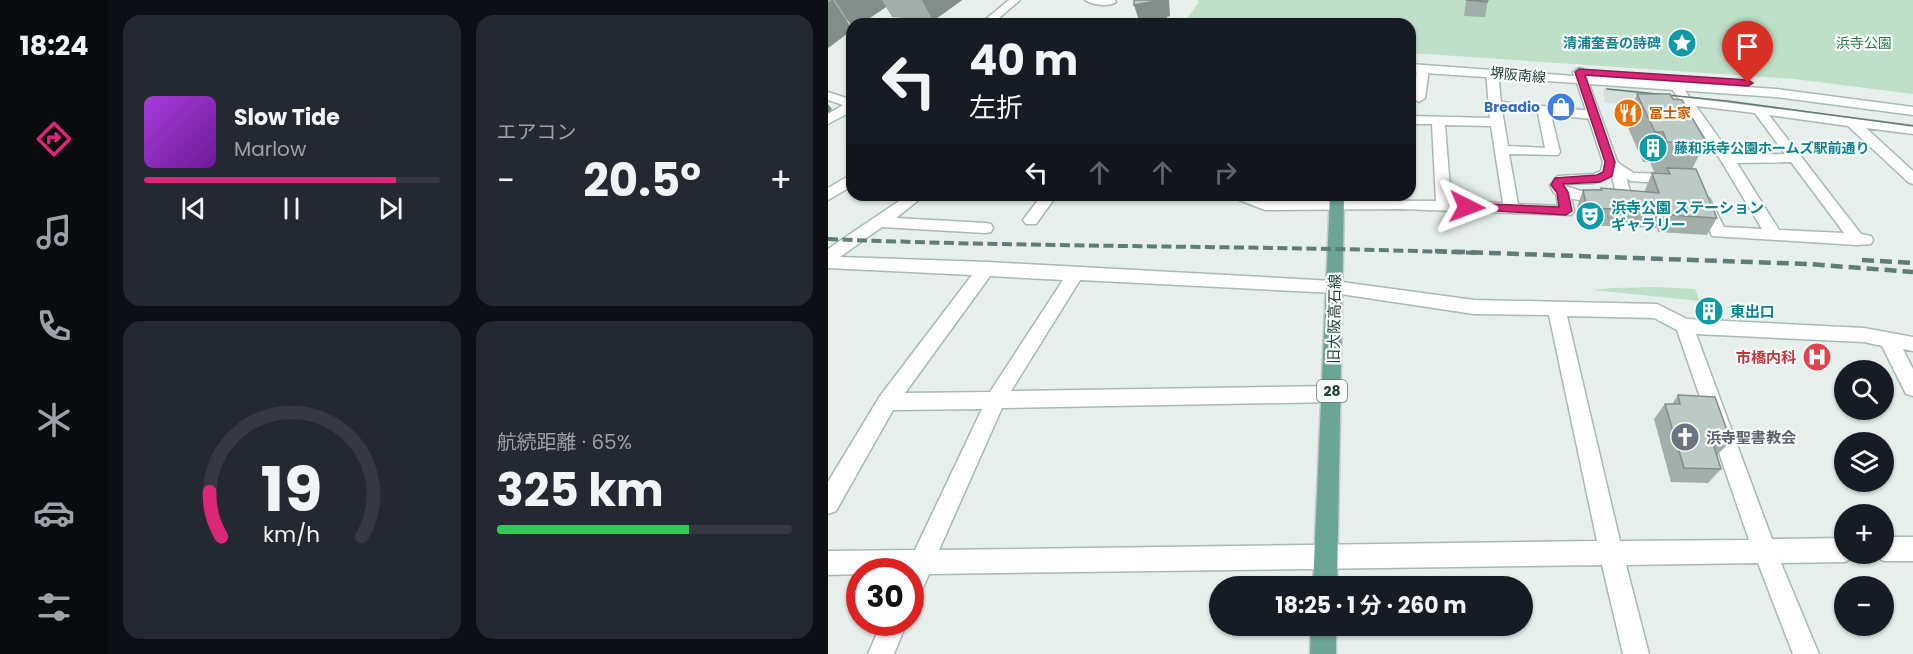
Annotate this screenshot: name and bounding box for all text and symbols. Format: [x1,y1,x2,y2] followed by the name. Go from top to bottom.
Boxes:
[1722,21,1773,83] pin
[19,27,89,64] text: 18:24
[1666,27,1698,59] place icon: 清浦奎吾の詩碑
[1731,30,1764,63] icon: arrive
[969,31,1078,90] text: 40 m
[1563,33,1661,53] place label: 清浦奎吾の詩碑
[1836,33,1892,53] park label: 浜寺公園
[870,42,948,120] icon: left
[1489,63,1547,87] street label: 堺阪南線
[969,89,1023,126] text: 左折
[1545,91,1577,123] shop icon: Breadio
[1484,97,1540,117] place label: Breadio
[1612,97,1644,129] restaurant icon: 冨士家
[234,102,340,133] text: Slow Tide
[1649,103,1691,123] place label: 冨士家
[33,118,75,160] icon: directions
[497,118,577,146] text: エアコン
[1637,132,1669,164] building icon: 藤和浜寺公園ホームズ駅前通り
[234,135,306,163] text: Marlow
[1674,138,1870,158] place label: 藤和浜寺公園ホームズ駅前通り
[583,149,701,212] text: 20.5°
[1020,156,1053,189] icon: left
[1083,156,1116,189] icon: ahead
[1146,156,1179,189] icon: ahead
[1209,156,1242,189] icon: right
[497,157,515,204] text: −
[769,157,792,204] text: +
[1435,175,1499,239] position arrow
[177,192,210,225] icon: previous
[275,192,308,225] icon: pause
[374,192,407,225] icon: next
[1611,197,1764,235] place label: 浜寺公園 ステーション ギャラリー
[1574,200,1606,232] theatre icon: 浜寺公園 ステーション ギャラリー
[33,211,75,253] icon: music
[1323,274,1345,364] street label: 旧大阪高石線
[1693,295,1725,327] building icon: 東出口
[1730,301,1775,322] place label: 東出口
[33,305,75,347] icon: phone
[1801,341,1833,373] hospital icon: 市橋内科
[1736,347,1796,368] place label: 市橋内科
[1834,360,1894,636] map controls
[1834,360,1894,420] button: search
[1317,380,1347,402] road number: 28
[33,399,75,441] icon: climate
[1669,421,1701,453] church icon: 浜寺聖書教会
[1706,427,1796,448] place label: 浜寺聖書教会
[497,428,632,456] text: 航続距離 · 65%
[1834,432,1894,492] button: layers
[261,445,323,533] text: 19
[497,459,664,522] text: 325 km
[33,492,75,534] icon: car
[1834,504,1894,564] button: +
[263,519,320,550] text: km/h
[846,558,924,636] speed limit sign: 30
[1834,576,1894,636] button: −
[33,586,75,628] icon: filters
[1275,590,1467,621] text: 18:25 · 1 分 · 260 m

